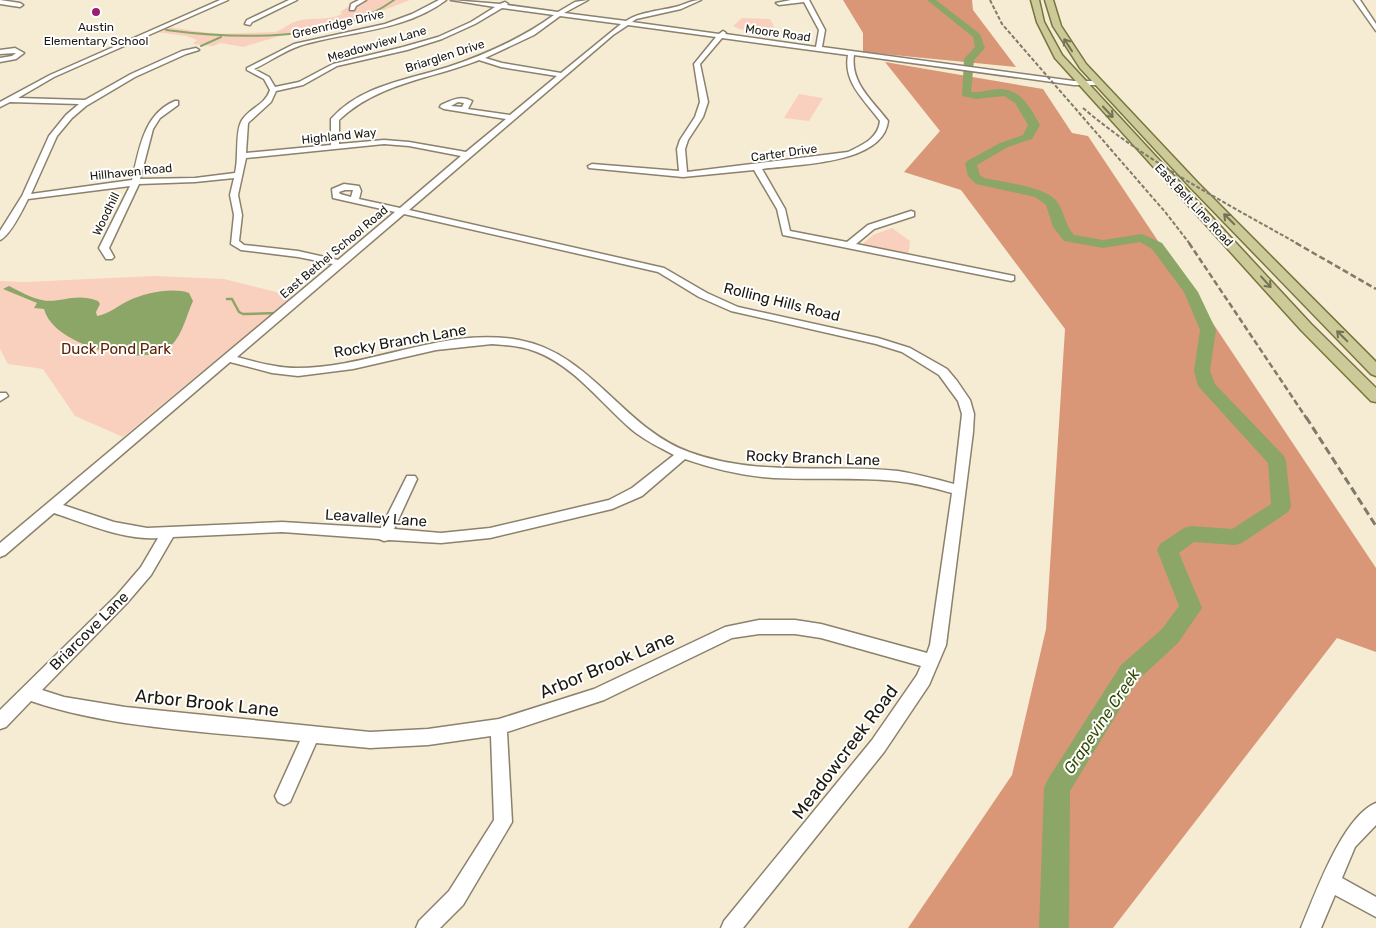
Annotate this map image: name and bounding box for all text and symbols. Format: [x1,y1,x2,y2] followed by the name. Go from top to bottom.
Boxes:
[90,6,102,18] marker: Austin Elementary School
[291,7,385,41] street label: Greenridge Drive
[44,20,148,48] place label: Austin Elementary School
[744,21,812,45] street label: Moore Road
[326,23,428,65] street label: Meadowview Lane
[404,37,487,75] street label: Briarglen Drive
[1063,39,1073,53] one-way arrow
[1102,105,1114,118] one-way arrow
[301,125,377,147] street label: Highland Way
[750,141,818,165] street label: Carter Drive
[89,161,173,183] street label: Hillhaven Road
[1152,161,1236,249] street label: East Belt Line Road
[90,190,122,238] street label: Woodhill
[277,203,391,301] street label: East Bethel School Road
[1223,214,1235,226] one-way arrow
[1260,276,1271,289] one-way arrow
[722,279,842,325] street label: Rolling Hills Road
[332,320,468,362] street label: Rocky Branch Lane
[1335,330,1348,342] one-way arrow
[61,340,171,358] park label: Duck Pond Park
[746,447,880,469] street label: Rocky Branch Lane
[324,505,428,531] street label: Leavalley Lane
[46,588,132,674] street label: Briarcove Lane
[536,627,678,703] street label: Arbor Brook Lane
[1059,665,1144,777] water label: Grapevine Creek
[787,681,903,823] street label: Meadowcreek Road
[134,684,280,722] street label: Arbor Brook Lane

